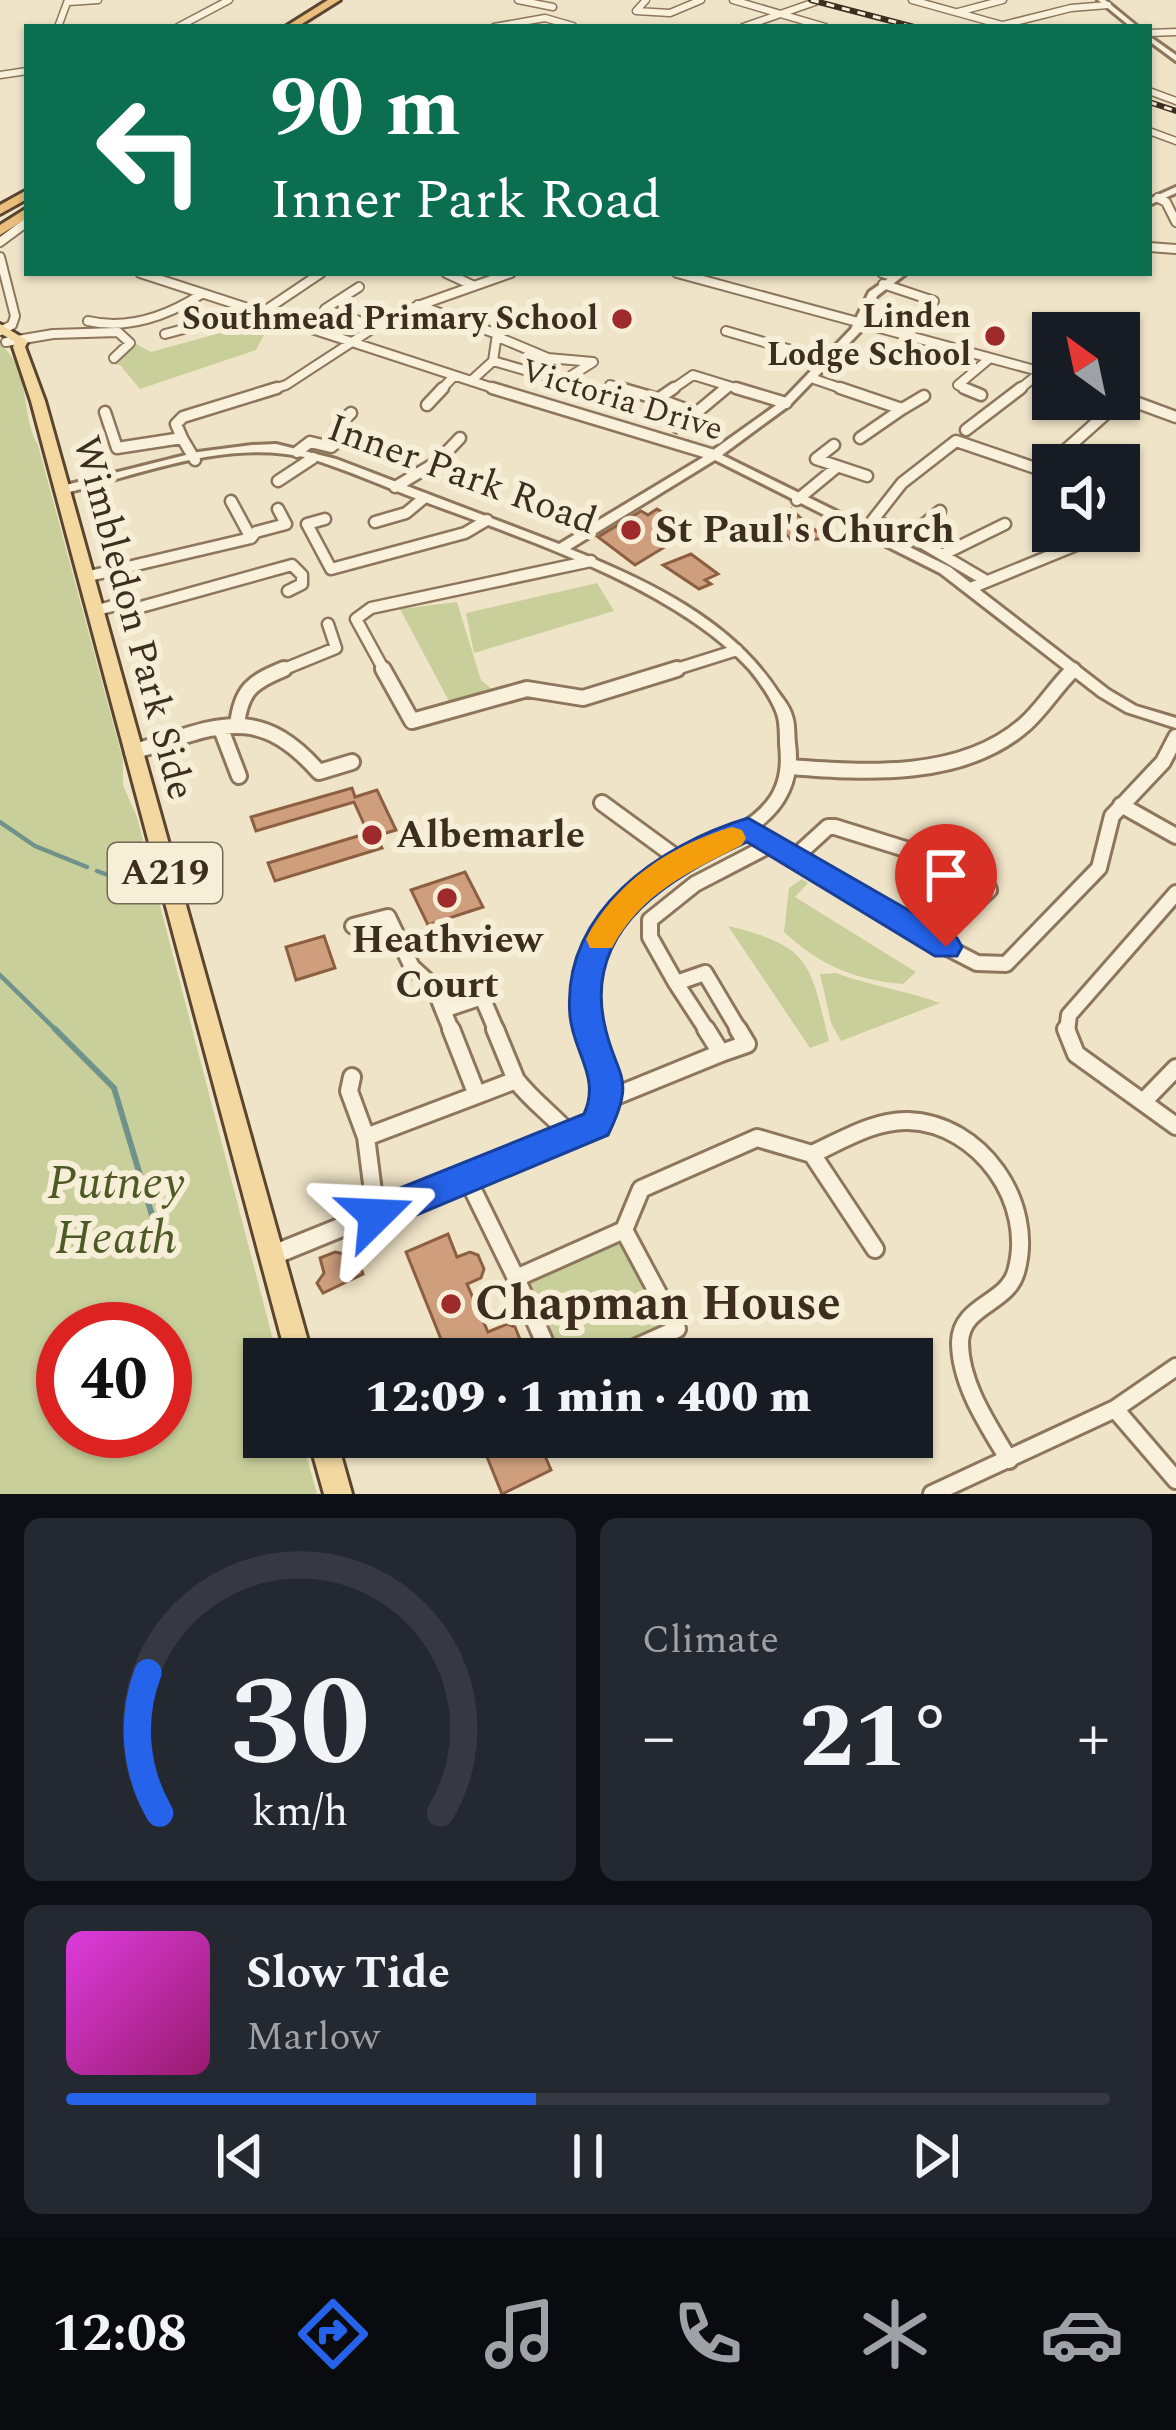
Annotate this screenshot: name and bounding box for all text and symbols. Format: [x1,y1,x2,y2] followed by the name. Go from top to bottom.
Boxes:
[270,45,461,173] text: 90 m
[72,72,228,228] icon: left
[270,160,662,242] text: Inner Park Road
[767,292,971,380] place label: Linden Lodge School
[182,294,598,344] place label: Southmead Primary School
[609,306,635,332] marker: Southmead Primary School
[1032,312,1140,420] north arrow
[1032,312,1140,552] map controls
[982,323,1008,349] marker: Linden Lodge School
[515,346,729,454] street label: Victoria Drive
[319,399,605,551] street label: Inner Park Road
[56,430,210,806] street label: Wimbledon Park Side
[1032,444,1140,552] button: sound
[655,501,955,560] place label: St Paul's Church
[618,517,644,543] marker: St Paul's Church
[396,806,585,865] place label: Albemarle
[359,822,385,848] marker: Albemarle
[895,824,997,947] pin
[913,842,979,908] icon: arrive
[108,843,222,903] road number: A219
[434,885,460,911] marker: Heathview Court
[352,911,544,1015] place label: Heathview Court
[47,1147,185,1275] park label: Putney Heath
[313,1152,439,1278] position arrow
[475,1268,841,1341] place label: Chapman House
[438,1291,464,1317] marker: Chapman House
[36,1302,192,1458] speed limit sign: 40
[365,1363,811,1432] text: 12:09 · 1 min · 400 m
[642,1611,779,1670] text: Climate
[230,1630,370,1820] text: 30
[800,1670,953,1807] text: 21°
[642,1688,675,1789] text: −
[1077,1688,1110,1789] text: +
[252,1779,348,1844] text: km/h
[246,1939,450,2008] text: Slow Tide
[246,2008,380,2067] text: Marlow
[207,2123,273,2189] icon: previous
[555,2123,621,2189] icon: pause
[903,2123,969,2189] icon: next
[291,2292,375,2376] icon: directions
[478,2292,562,2376] icon: music
[666,2292,750,2376] icon: phone
[853,2292,937,2376] icon: climate
[1040,2292,1124,2376] icon: car
[52,2293,187,2375] text: 12:08

